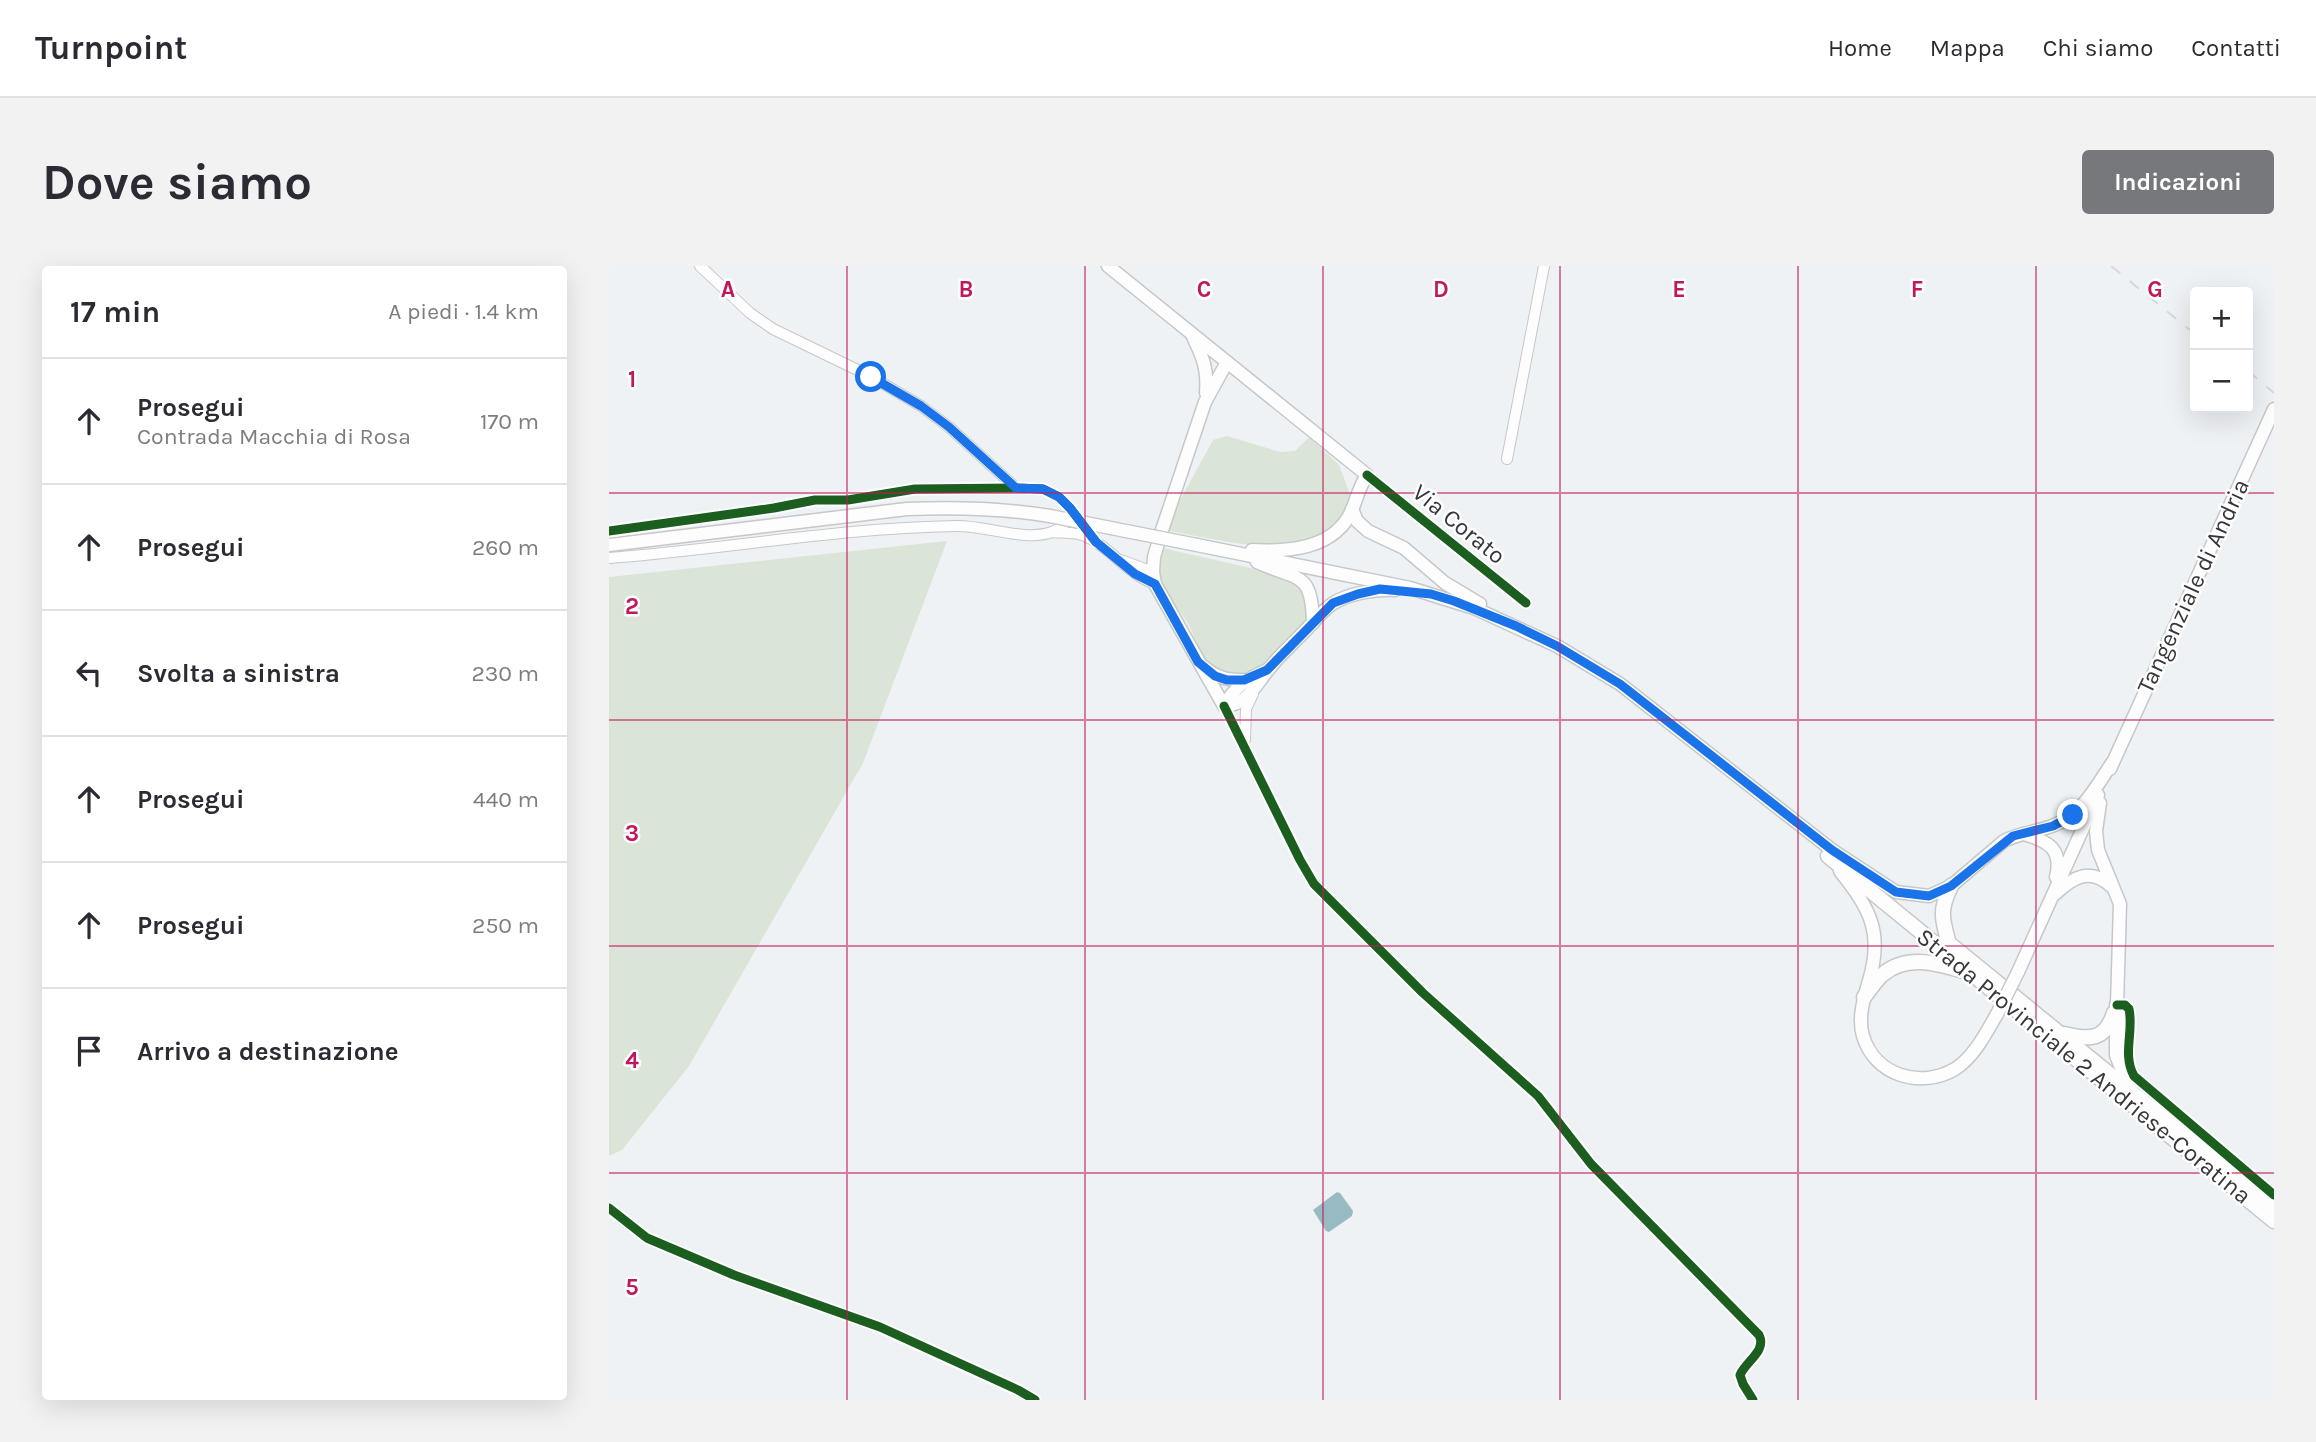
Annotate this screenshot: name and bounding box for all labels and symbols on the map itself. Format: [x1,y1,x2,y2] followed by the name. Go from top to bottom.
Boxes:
[721,276,735,303] text: A
[959,276,973,303] text: B
[1197,276,1211,303] text: C
[1433,276,1449,303] text: D
[1672,276,1686,303] text: E
[1911,276,1923,303] text: F
[2147,276,2163,303] text: G
[855,361,886,392] route start
[628,366,636,393] text: 1
[2131,474,2255,698] street label: Tangenziale di Andria
[1407,478,1511,570] street label: Via Corato
[625,593,639,620] text: 2
[2057,799,2088,830] route end
[625,820,639,847] text: 3
[1911,922,2257,1210] street label: Strada Provinciale 2 Andriese-Coratina
[625,1047,639,1074] text: 4
[625,1274,639,1301] text: 5

